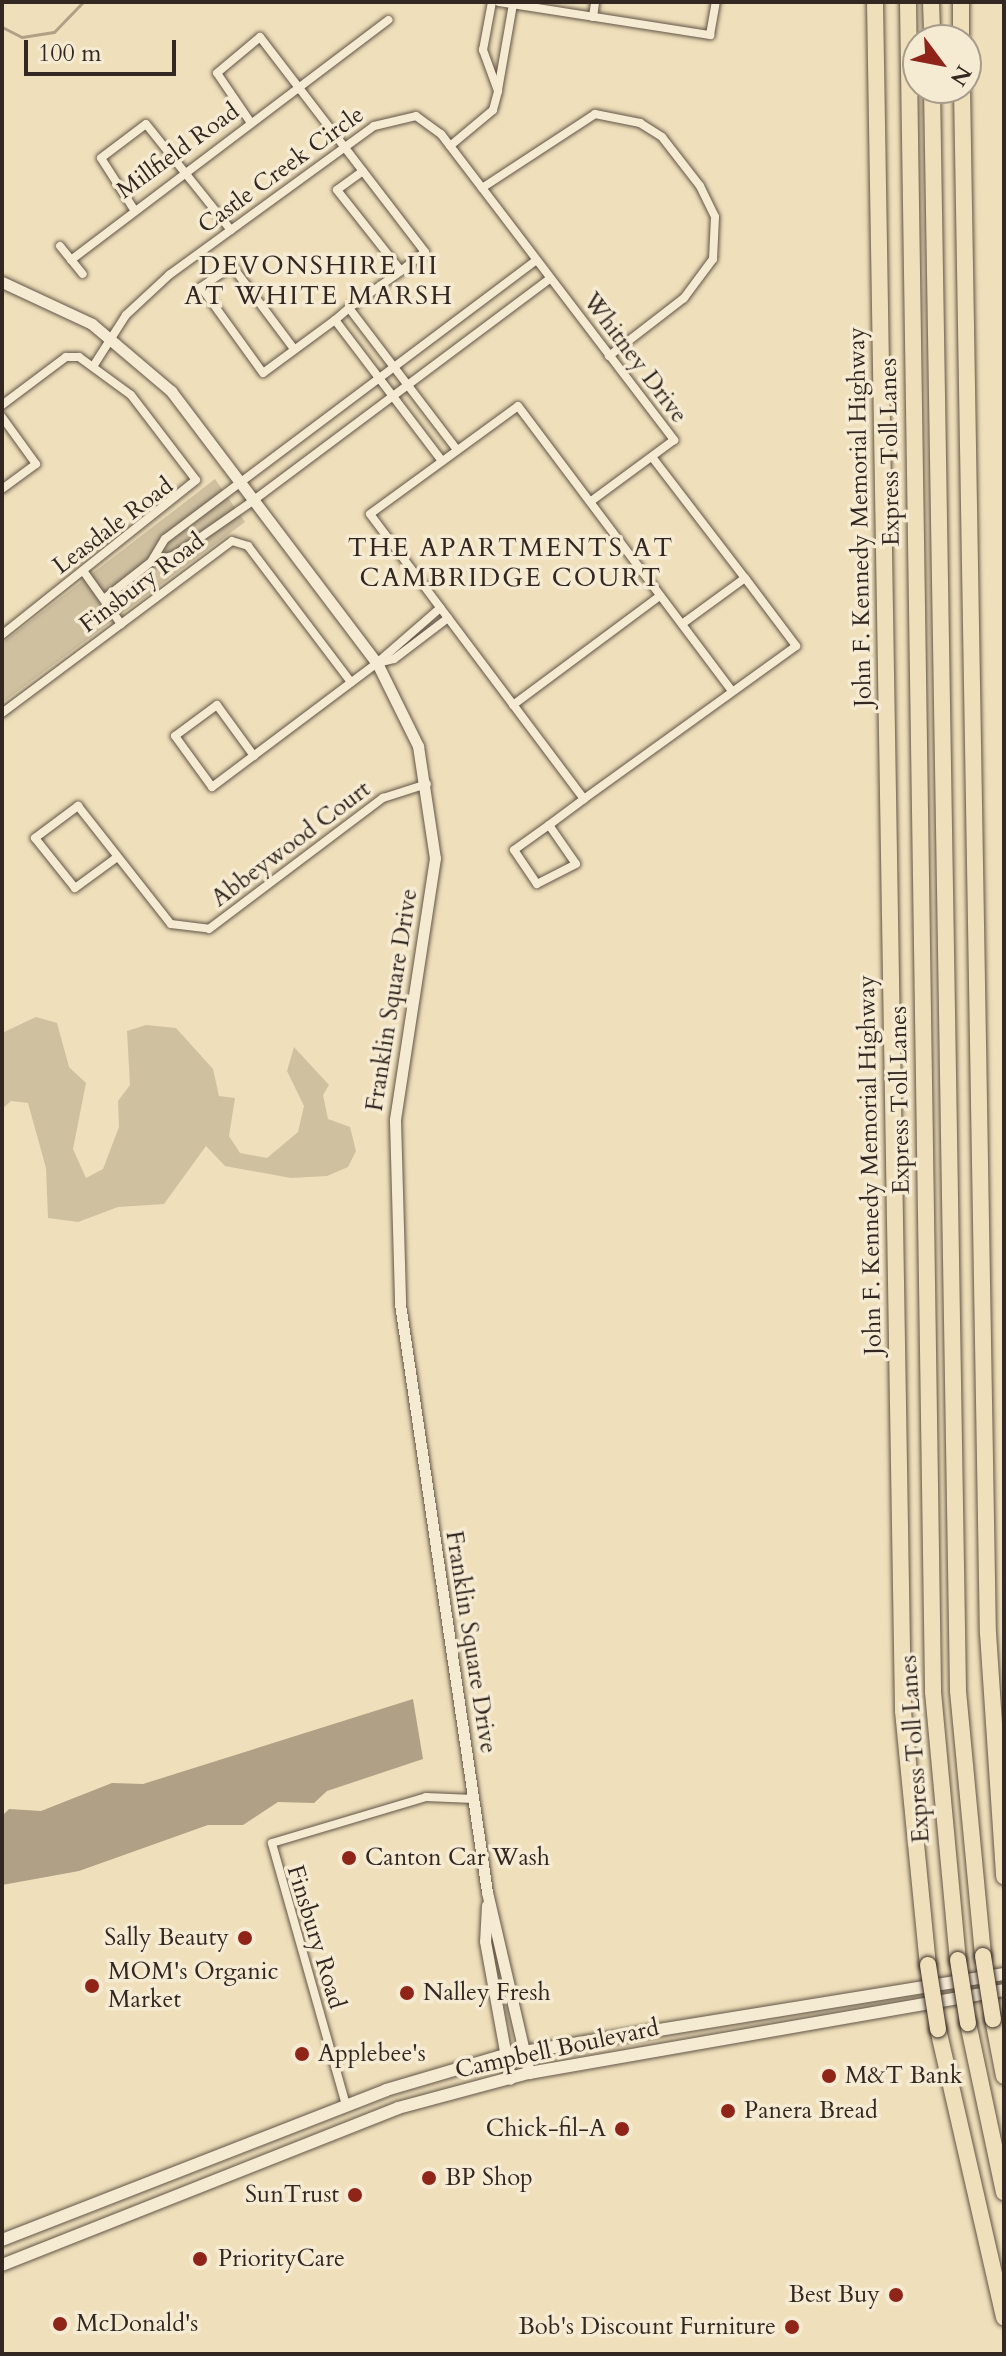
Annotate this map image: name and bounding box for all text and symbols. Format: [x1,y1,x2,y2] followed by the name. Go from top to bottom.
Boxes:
[28,24,180,74] scale bar
[902,24,982,104] north arrow
[38,37,102,70] text: 100 m
[943,60,978,92] text: N
[111,97,245,205] street label: Millfield Road
[193,100,369,240] street label: Castle Creek Circle
[184,250,454,312] district label: DEVONSHIRE III AT WHITE MARSH
[577,287,693,429] street label: Whitney Drive
[842,327,878,707] street label: John F. Kennedy Memorial Highway
[874,358,906,546] street label: Express Toll Lanes
[47,471,179,581] street label: Leasdale Road
[74,527,210,639] street label: Finsbury Road
[348,532,674,594] district label: THE APARTMENTS AT CAMBRIDGE COURT
[206,775,376,913] street label: Abbeywood Court
[360,887,424,1113] street label: Franklin Square Drive
[852,975,888,1355] street label: John F. Kennedy Memorial Highway
[884,1006,916,1194] street label: Express Toll Lanes
[439,1529,503,1755] street label: Franklin Square Drive
[894,1654,936,1844] street label: Express Toll Lanes
[365,1844,550,1872] place label: Canton Car Wash
[340,1849,358,1867] marker: Canton Car Wash
[280,1862,352,2012] street label: Finsbury Road
[104,1924,229,1952] place label: Sally Beauty
[236,1929,254,1947] marker: Sally Beauty
[108,1958,279,2014] place label: MOM's Organic Market
[83,1977,101,1995] marker: MOM's Organic Market
[423,1979,551,2007] place label: Nalley Fresh
[398,1984,416,2002] marker: Nalley Fresh
[452,2013,662,2085] street label: Campbell Boulevard
[318,2040,426,2068] place label: Applebee's
[293,2045,311,2063] marker: Applebee's
[845,2062,963,2090] place label: M&T Bank
[820,2067,838,2085] marker: M&T Bank
[744,2097,878,2125] place label: Panera Bread
[719,2102,737,2120] marker: Panera Bread
[486,2115,606,2143] place label: Chick-fil-A
[613,2120,631,2138] marker: Chick-fil-A
[445,2164,533,2192] place label: BP Shop
[420,2169,438,2187] marker: BP Shop
[245,2181,339,2209] place label: SunTrust
[346,2186,364,2204] marker: SunTrust
[218,2245,345,2273] place label: PriorityCare
[189,2248,211,2270] marker: PriorityCare
[789,2281,880,2309] place label: Best Buy
[887,2286,905,2304] marker: Best Buy
[76,2310,198,2338] place label: McDonald's
[518,2313,776,2341] place label: Bob's Discount Furniture
[51,2315,69,2333] marker: McDonald's
[783,2318,801,2336] marker: Bob's Discount Furniture

